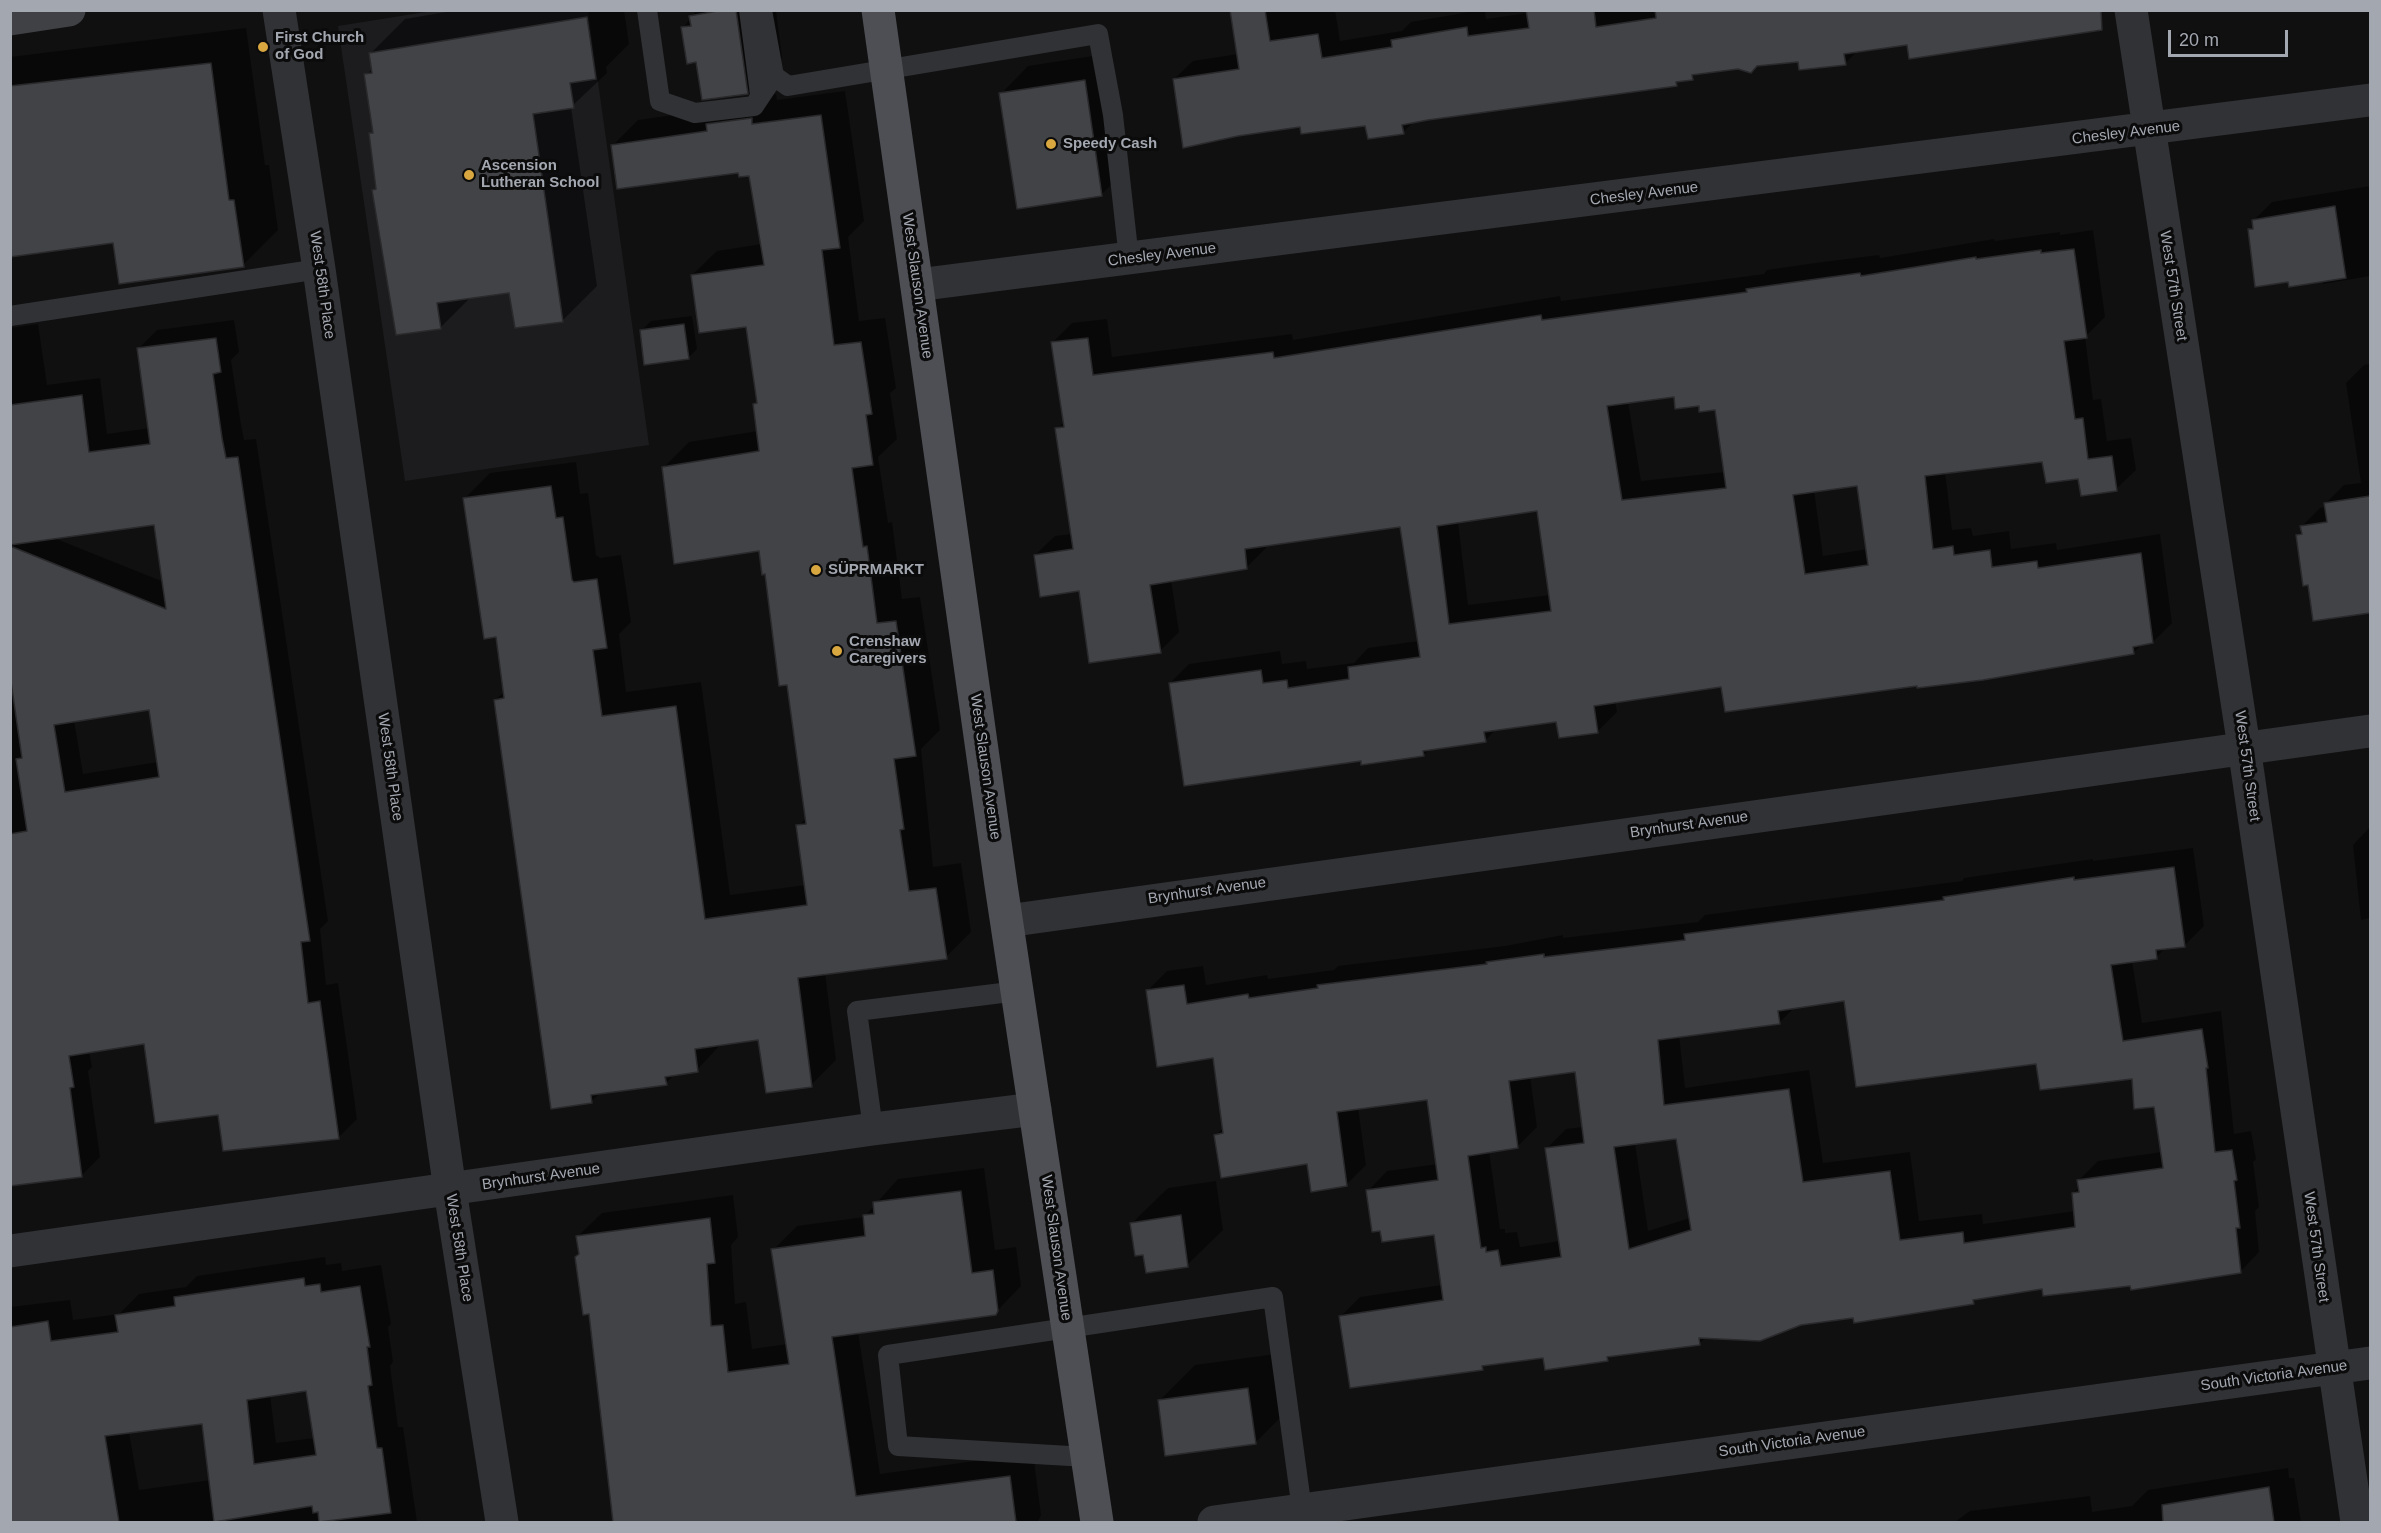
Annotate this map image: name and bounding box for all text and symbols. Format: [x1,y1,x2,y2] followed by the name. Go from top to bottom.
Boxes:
[2171,18,2291,56] scale bar
[275,29,364,64] place label: First Church of God
[2179,30,2219,50] text: 20 m
[256,40,270,54] marker: First Church of God
[2071,117,2181,149] street label: Chesley Avenue
[1063,135,1157,153] place label: Speedy Cash
[1044,137,1058,151] marker: Speedy Cash
[481,157,599,192] place label: Ascension Lutheran School
[462,168,476,182] marker: Ascension Lutheran School
[1589,178,1699,210] street label: Chesley Avenue
[898,212,936,360] street label: West Slauson Avenue
[306,230,338,340] street label: West 58th Place
[2155,230,2191,342] street label: West 57th Street
[1107,239,1217,271] street label: Chesley Avenue
[828,561,924,579] place label: SÜPRMARKT
[809,563,823,577] marker: SÜPRMARKT
[849,633,927,668] place label: Crenshaw Caregivers
[830,644,844,658] marker: Crenshaw Caregivers
[966,693,1004,841] street label: West Slauson Avenue
[2230,710,2264,822] street label: West 57th Street
[374,712,406,822] street label: West 58th Place
[1629,808,1749,842] street label: Brynhurst Avenue
[1147,874,1267,908] street label: Brynhurst Avenue
[481,1160,601,1194] street label: Brynhurst Avenue
[1037,1174,1075,1322] street label: West Slauson Avenue
[2299,1191,2333,1303] street label: West 57th Street
[442,1193,476,1303] street label: West 58th Place
[2200,1357,2348,1395] street label: South Victoria Avenue
[1718,1423,1866,1461] street label: South Victoria Avenue

